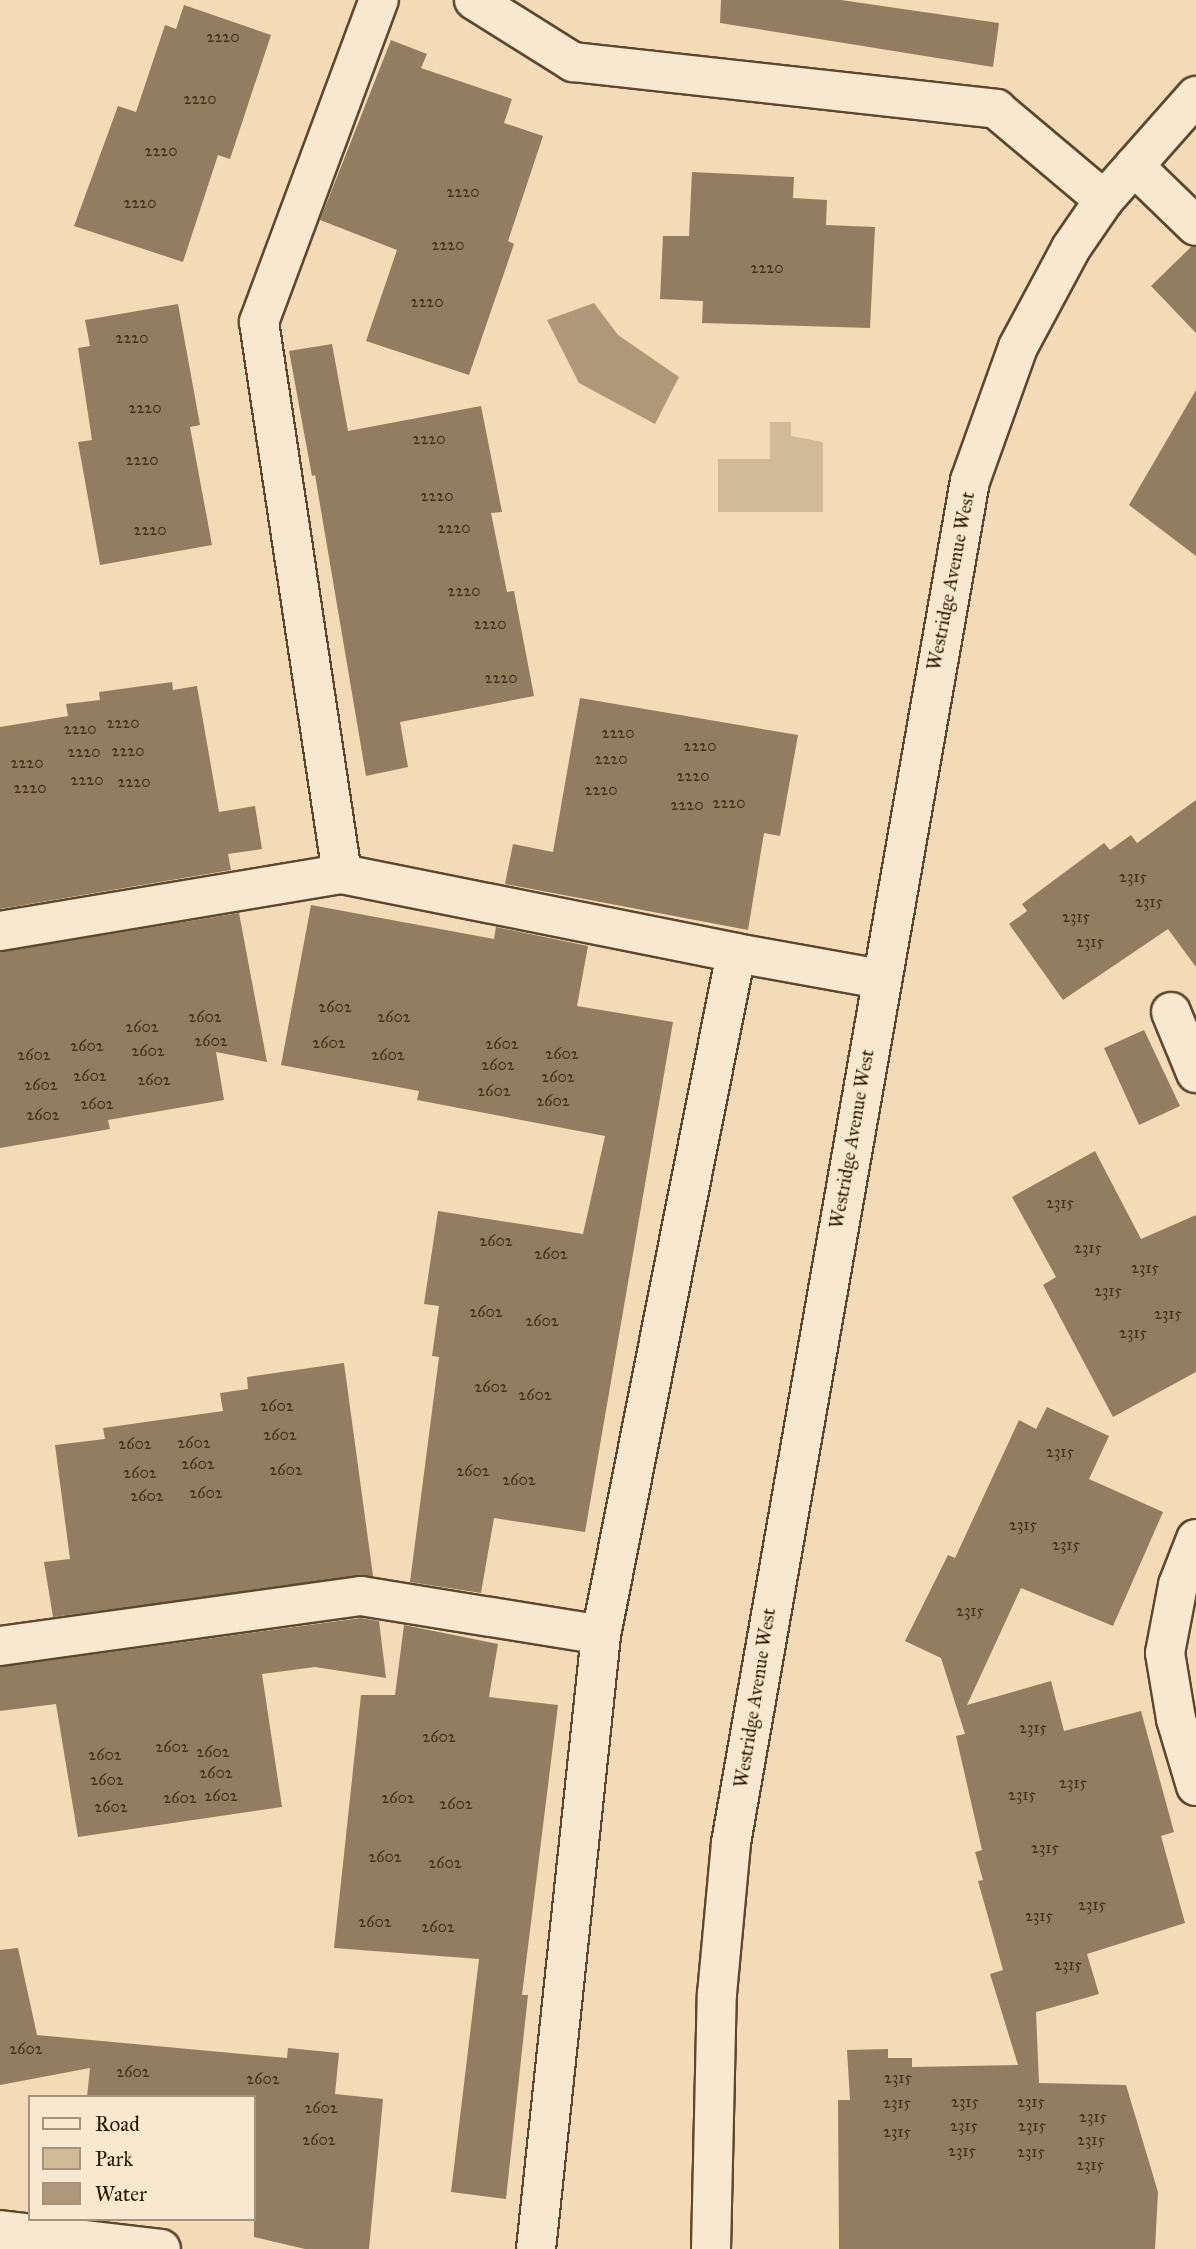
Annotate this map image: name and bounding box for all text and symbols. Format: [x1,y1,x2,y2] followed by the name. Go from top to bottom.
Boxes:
[207,27,239,47] house number: 2220
[184,89,216,109] house number: 2220
[145,141,177,161] house number: 2220
[447,182,479,202] house number: 2220
[124,193,156,213] house number: 2220
[432,235,464,255] house number: 2220
[751,258,783,278] house number: 2220
[411,292,443,312] house number: 2220
[116,328,148,348] house number: 2220
[129,398,161,418] house number: 2220
[413,429,445,449] house number: 2220
[126,450,158,470] house number: 2220
[421,486,453,506] house number: 2220
[922,490,980,672] street label: Westridge Avenue West
[438,518,470,538] house number: 2220
[134,520,166,540] house number: 2220
[448,581,480,601] house number: 2220
[474,614,506,634] house number: 2220
[485,668,517,688] house number: 2220
[107,713,139,733] house number: 2220
[64,719,96,739] house number: 2220
[602,723,634,743] house number: 2220
[684,736,716,756] house number: 2220
[112,741,144,761] house number: 2220
[68,742,100,762] house number: 2220
[595,749,627,769] house number: 2220
[11,753,43,773] house number: 2220
[677,766,709,786] house number: 2220
[71,770,103,790] house number: 2220
[118,772,150,792] house number: 2220
[14,778,46,798] house number: 2220
[585,780,617,800] house number: 2220
[713,793,745,813] house number: 2220
[671,795,703,815] house number: 2220
[1119,867,1147,887] house number: 2315
[1135,892,1163,912] house number: 2315
[1062,907,1090,927] house number: 2315
[1076,932,1104,952] house number: 2315
[318,997,352,1017] house number: 2602
[188,1007,222,1027] house number: 2602
[377,1007,411,1027] house number: 2602
[125,1017,159,1037] house number: 2602
[194,1031,228,1051] house number: 2602
[312,1033,346,1053] house number: 2602
[485,1034,519,1054] house number: 2602
[70,1036,104,1056] house number: 2602
[131,1041,165,1061] house number: 2602
[545,1044,579,1064] house number: 2602
[17,1045,51,1065] house number: 2602
[371,1045,405,1065] house number: 2602
[825,1048,879,1230] street label: Westridge Avenue West
[481,1055,515,1075] house number: 2602
[73,1066,107,1086] house number: 2602
[541,1067,575,1087] house number: 2602
[137,1070,171,1090] house number: 2602
[24,1075,58,1095] house number: 2602
[477,1081,511,1101] house number: 2602
[536,1091,570,1111] house number: 2602
[80,1094,114,1114] house number: 2602
[26,1105,60,1125] house number: 2602
[1046,1193,1074,1213] house number: 2315
[479,1231,513,1251] house number: 2602
[1074,1238,1102,1258] house number: 2315
[534,1244,568,1264] house number: 2602
[1131,1258,1159,1278] house number: 2315
[1094,1281,1122,1301] house number: 2315
[469,1302,503,1322] house number: 2602
[1154,1304,1182,1324] house number: 2315
[525,1311,559,1331] house number: 2602
[1119,1323,1147,1343] house number: 2315
[474,1377,508,1397] house number: 2602
[518,1385,552,1405] house number: 2602
[260,1396,294,1416] house number: 2602
[263,1425,297,1445] house number: 2602
[177,1433,211,1453] house number: 2602
[118,1434,152,1454] house number: 2602
[1046,1442,1074,1462] house number: 2315
[181,1454,215,1474] house number: 2602
[269,1460,303,1480] house number: 2602
[456,1461,490,1481] house number: 2602
[123,1463,157,1483] house number: 2602
[502,1470,536,1490] house number: 2602
[189,1483,223,1503] house number: 2602
[130,1486,164,1506] house number: 2602
[1009,1515,1037,1535] house number: 2315
[1052,1535,1080,1555] house number: 2315
[956,1601,984,1621] house number: 2315
[730,1607,780,1789] street label: Westridge Avenue West
[1019,1718,1047,1738] house number: 2315
[422,1727,456,1747] house number: 2602
[155,1737,189,1757] house number: 2602
[196,1742,230,1762] house number: 2602
[88,1745,122,1765] house number: 2602
[199,1763,233,1783] house number: 2602
[90,1770,124,1790] house number: 2602
[1059,1773,1087,1793] house number: 2315
[1008,1785,1036,1805] house number: 2315
[204,1786,238,1806] house number: 2602
[163,1788,197,1808] house number: 2602
[381,1788,415,1808] house number: 2602
[439,1794,473,1814] house number: 2602
[94,1797,128,1817] house number: 2602
[1031,1838,1059,1858] house number: 2315
[368,1847,402,1867] house number: 2602
[428,1853,462,1873] house number: 2602
[1078,1895,1106,1915] house number: 2315
[1025,1906,1053,1926] house number: 2315
[358,1912,392,1932] house number: 2602
[421,1917,455,1937] house number: 2602
[1054,1955,1082,1975] house number: 2315
[9,2039,43,2059] house number: 2602
[116,2062,150,2082] house number: 2602
[884,2068,912,2088] house number: 2315
[246,2069,280,2089] house number: 2602
[951,2092,979,2112] house number: 2315
[1017,2092,1045,2112] house number: 2315
[883,2093,911,2113] house number: 2315
[28,2095,256,2221] legend
[304,2098,338,2118] house number: 2602
[1079,2107,1107,2127] house number: 2315
[95,2111,140,2137] text: Road
[950,2116,978,2136] house number: 2315
[1018,2116,1046,2136] house number: 2315
[883,2122,911,2142] house number: 2315
[302,2130,336,2150] house number: 2602
[1077,2130,1105,2150] house number: 2315
[948,2141,976,2161] house number: 2315
[1017,2142,1045,2162] house number: 2315
[95,2146,133,2172] text: Park
[1076,2155,1104,2175] house number: 2315
[95,2181,147,2207] text: Water

